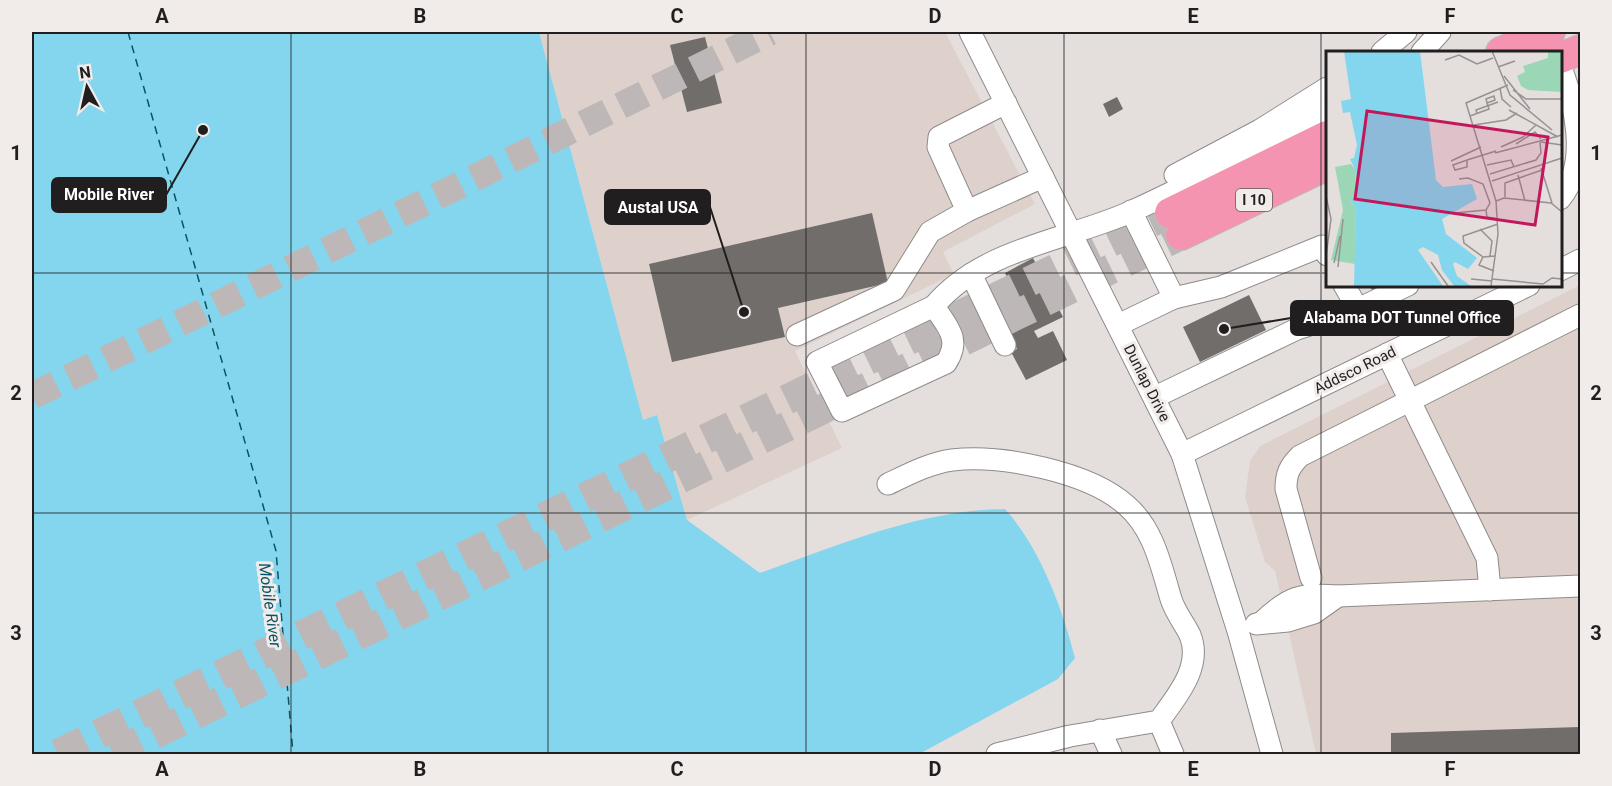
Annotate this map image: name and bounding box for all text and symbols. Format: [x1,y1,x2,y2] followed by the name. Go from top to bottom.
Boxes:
[155,4,169,28] text: A
[414,4,426,28] text: B
[670,4,684,28] text: C
[929,4,942,28] text: D
[1187,4,1199,28] text: E
[1445,4,1456,28] text: F
[1326,51,1561,286] inset map
[57,57,117,117] north arrow
[78,62,92,83] text: N
[10,141,22,165] text: 1
[1590,141,1602,165] text: 1
[52,178,166,212] callout: Mobile River
[64,185,154,204] text: Mobile River
[1236,189,1272,211] road number: I 10
[605,190,710,224] callout: Austal USA
[617,198,699,217] text: Austal USA
[1291,301,1513,335] callout: Alabama DOT Tunnel Office
[1303,308,1501,327] text: Alabama DOT Tunnel Office
[1120,341,1174,425] street label: Dunlap Drive
[1311,342,1399,398] street label: Addsco Road
[10,381,22,405] text: 2
[1590,381,1602,405] text: 2
[255,562,285,649] water label: Mobile River
[10,621,22,645] text: 3
[1590,621,1602,645] text: 3
[155,757,169,781] text: A
[414,757,426,781] text: B
[670,757,684,781] text: C
[929,757,942,781] text: D
[1187,757,1199,781] text: E
[1445,757,1456,781] text: F

